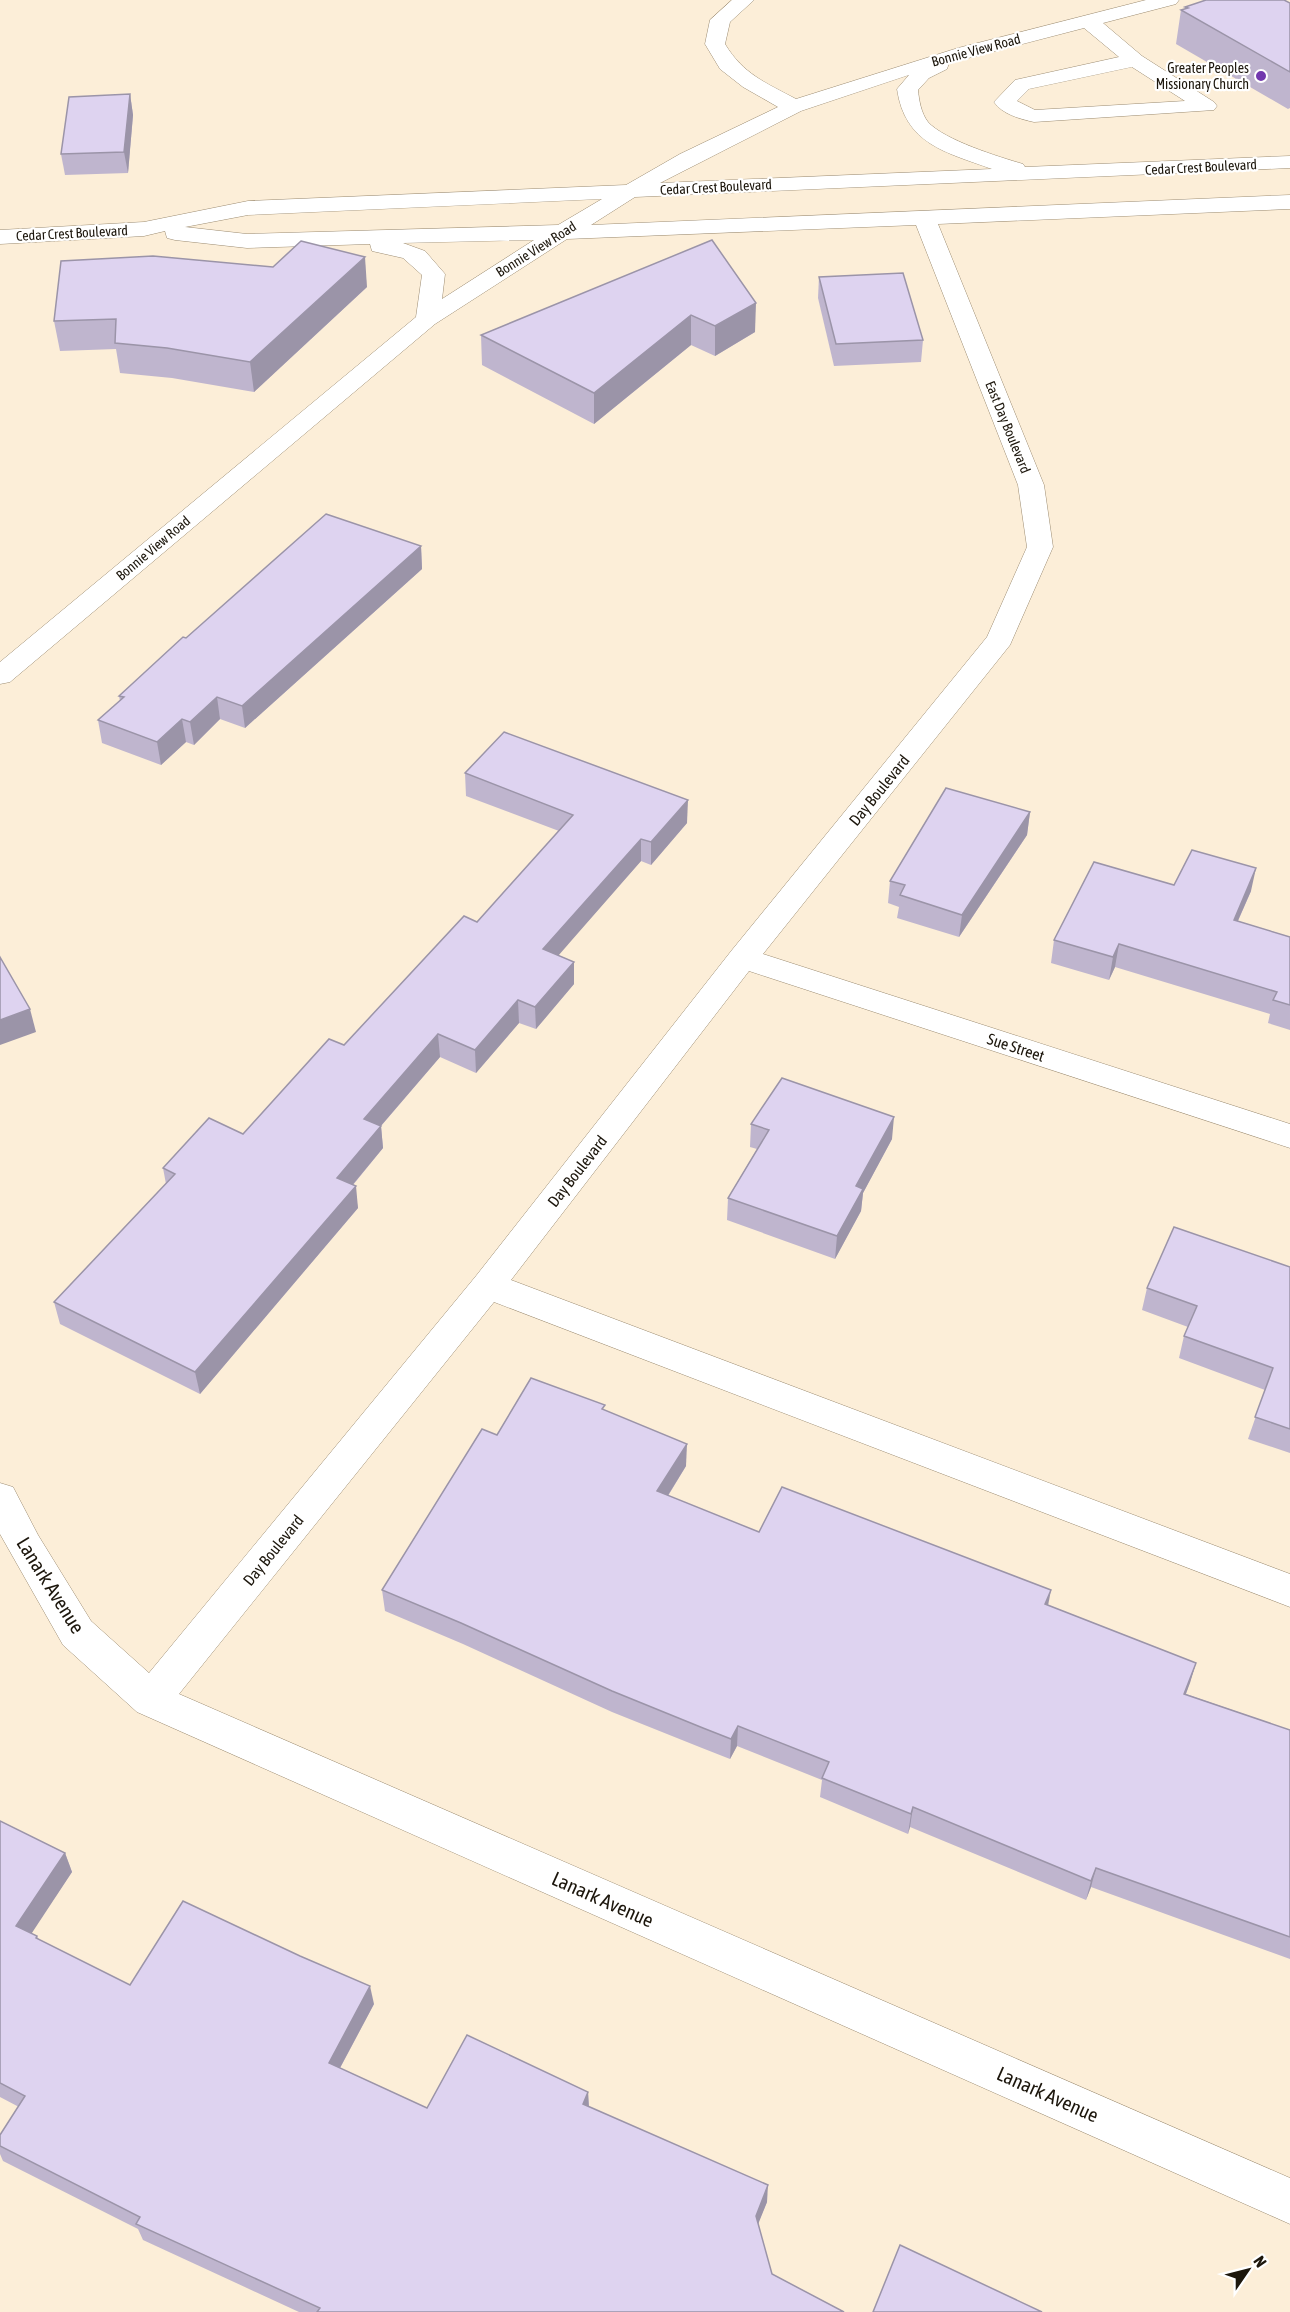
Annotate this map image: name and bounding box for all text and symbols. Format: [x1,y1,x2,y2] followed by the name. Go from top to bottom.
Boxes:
[930,30,1022,70] street label: Bonnie View Road
[1156,60,1249,92] place label: Greater Peoples Missionary Church
[1254,69,1268,83] marker: Greater Peoples Missionary Church
[1145,156,1257,178] street label: Cedar Crest Boulevard
[660,176,772,198] street label: Cedar Crest Boulevard
[493,218,579,280] street label: Bonnie View Road
[16,222,128,244] street label: Cedar Crest Boulevard
[982,379,1034,475] street label: East Day Boulevard
[113,512,193,584] street label: Bonnie View Road
[845,751,914,829] street label: Day Boulevard
[985,1029,1047,1065] street label: Sue Street
[544,1132,611,1211] street label: Day Boulevard
[239,1511,308,1589] street label: Day Boulevard
[12,1533,90,1637] street label: Lanark Avenue
[549,1866,657,1932] street label: Lanark Avenue
[994,2061,1102,2127] street label: Lanark Avenue
[1218,2240,1278,2300] north arrow
[1250,2252,1270,2270] text: N

